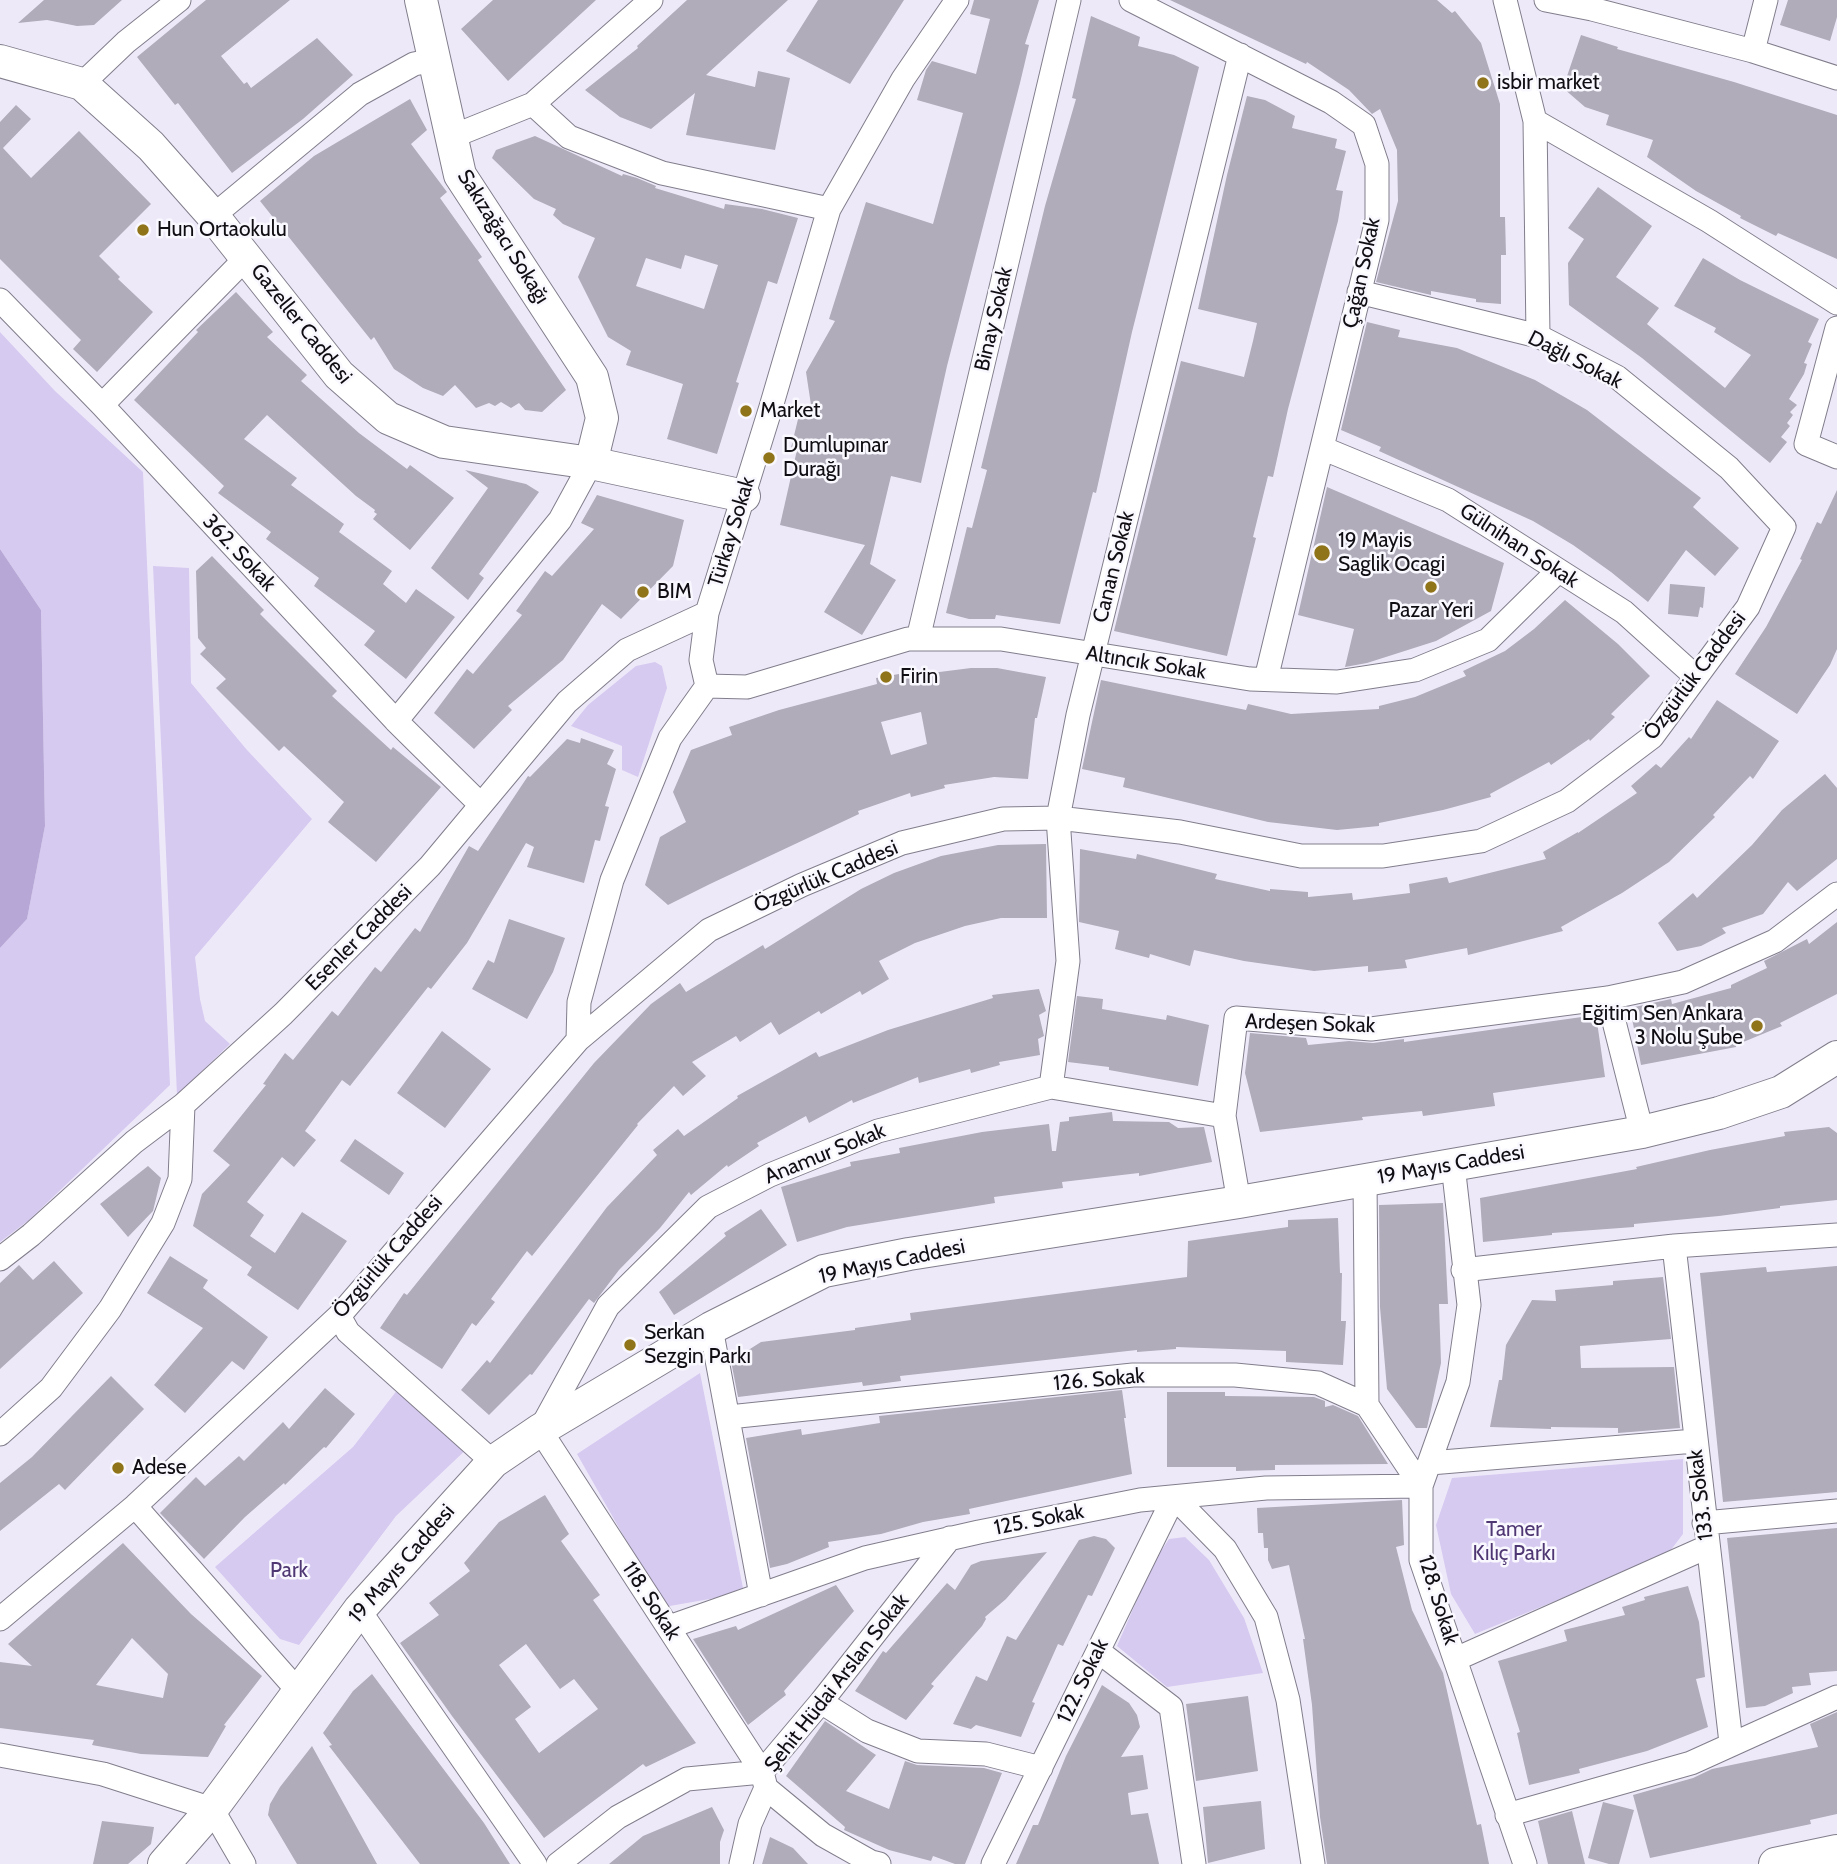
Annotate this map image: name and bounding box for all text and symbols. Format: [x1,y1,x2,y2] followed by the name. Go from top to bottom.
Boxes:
[1497,70,1600,96] place label: isbir market
[1475,75,1491,91] marker: isbir market
[452,165,554,309] street label: Sakızağacı Sokağı
[1338,215,1386,331] street label: Çağan Sokak
[157,217,287,243] place label: Hun Ortaokulu
[135,222,151,238] marker: Hun Ortaokulu
[245,259,357,389] street label: Gazeller Caddesi
[970,264,1018,374] street label: Binay Sokak
[1524,326,1626,394] street label: Dağlı Sokak
[760,398,820,424] place label: Market
[738,403,754,419] marker: Market
[783,433,888,483] place label: Dumlupınar Durağı
[761,450,777,466] marker: Dumlupınar Durağı
[703,474,761,590] street label: Türkay Sokak
[1455,498,1583,594] street label: Gülnihan Sokak
[197,509,281,597] street label: 362. Sokak
[1088,509,1140,625] street label: Canan Sokak
[1338,528,1445,578] place label: 19 Mayis Saglik Ocagi
[1312,543,1332,563] marker: 19 Mayis Saglik Ocagi
[657,579,692,605] place label: BIM
[1423,579,1439,595] marker: Pazar Yeri
[635,584,651,600] marker: BIM
[1388,598,1474,624] place label: Pazar Yeri
[1639,607,1751,745] street label: Özgürlük Caddesi
[1084,641,1208,685] street label: Altıncık Sokak
[900,664,938,690] place label: Firin
[878,669,894,685] marker: Firin
[750,835,902,919] street label: Özgürlük Caddesi
[301,880,417,996] street label: Esenler Caddesi
[1582,1001,1743,1051] place label: Eğitim Sen Ankara 3 Nolu Şube
[1244,1009,1376,1039] street label: Ardeşen Sokak
[1749,1018,1765,1034] marker: Eğitim Sen Ankara 3 Nolu Şube
[761,1118,889,1190] street label: Anamur Sokak
[1376,1140,1526,1190] street label: 19 Mayıs Caddesi
[328,1191,448,1323] street label: Özgürlük Caddesi
[817,1234,967,1290] street label: 19 Mayıs Caddesi
[644,1320,751,1370] place label: Serkan Sezgin Parkı
[622,1337,638,1353] marker: Serkan Sezgin Parkı
[1052,1363,1146,1397] street label: 126. Sokak
[1683,1448,1719,1542] street label: 133. Sokak
[132,1455,187,1481] place label: Adese
[110,1460,126,1476] marker: Adese
[992,1499,1086,1541] street label: 125. Sokak
[344,1500,460,1628] street label: 19 Mayıs Caddesi
[1473,1517,1555,1567] park label: Tamer Kılıç Parkı
[1412,1552,1464,1648] street label: 128. Sokak
[616,1557,686,1645] street label: 118. Sokak
[270,1558,308,1584] park label: Park
[759,1589,915,1777] street label: Şehit Hüdai Arslan Sokak
[1052,1635,1114,1727] street label: 122. Sokak

